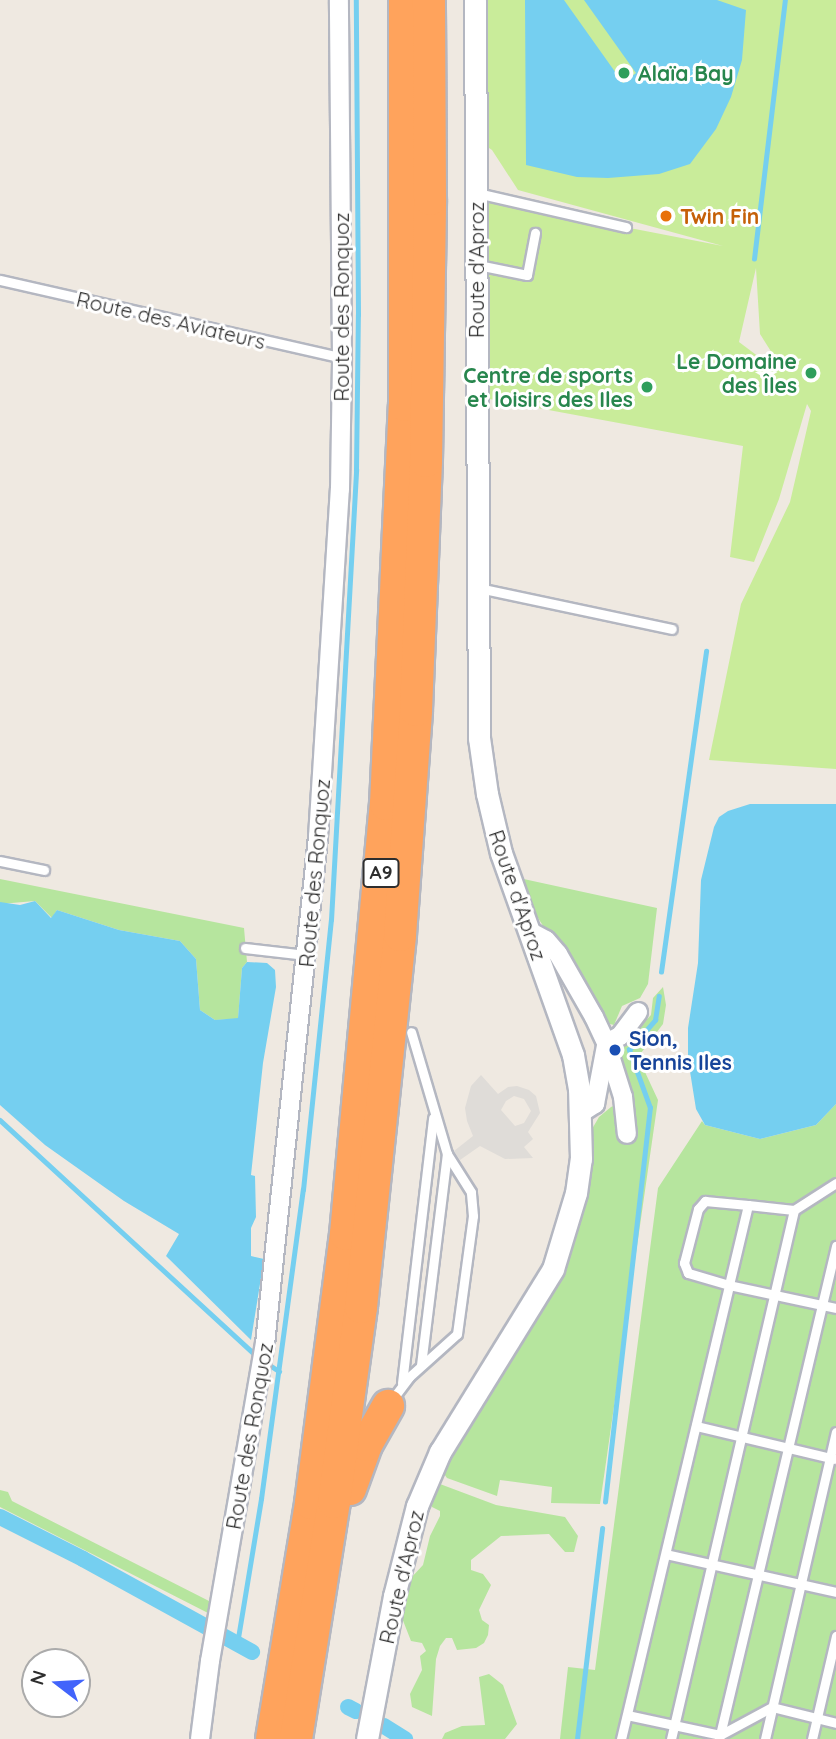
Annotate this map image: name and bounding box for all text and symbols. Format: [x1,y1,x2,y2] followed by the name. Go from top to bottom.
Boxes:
[638,60,734,86] place label: Alaïa Bay
[616,65,632,81] marker: Alaïa Bay
[463,202,489,338] street label: Route d'Aproz
[680,203,759,229] place label: Twin Fin
[658,208,674,224] marker: Twin Fin
[328,212,354,402] street label: Route des Ronquoz
[74,286,268,354] street label: Route des Aviateurs
[676,348,797,398] place label: Le Domaine des Îles
[463,362,633,412] place label: Centre de sports et loisirs des Iles
[803,365,819,381] marker: Le Domaine des Îles
[639,379,655,395] marker: Centre de sports et loisirs des Iles
[293,778,335,968] street label: Route des Ronquoz
[484,826,552,964] street label: Route d'Aproz
[362,858,400,888] road number: A9
[629,1025,732,1075] place label: Sion, Tennis Iles
[607,1042,623,1058] marker: Sion, Tennis Iles
[220,1341,278,1531] street label: Route des Ronquoz
[373,1508,429,1646] street label: Route d'Aproz
[21,1648,91,1718] north arrow
[24,1667,51,1688] text: N

